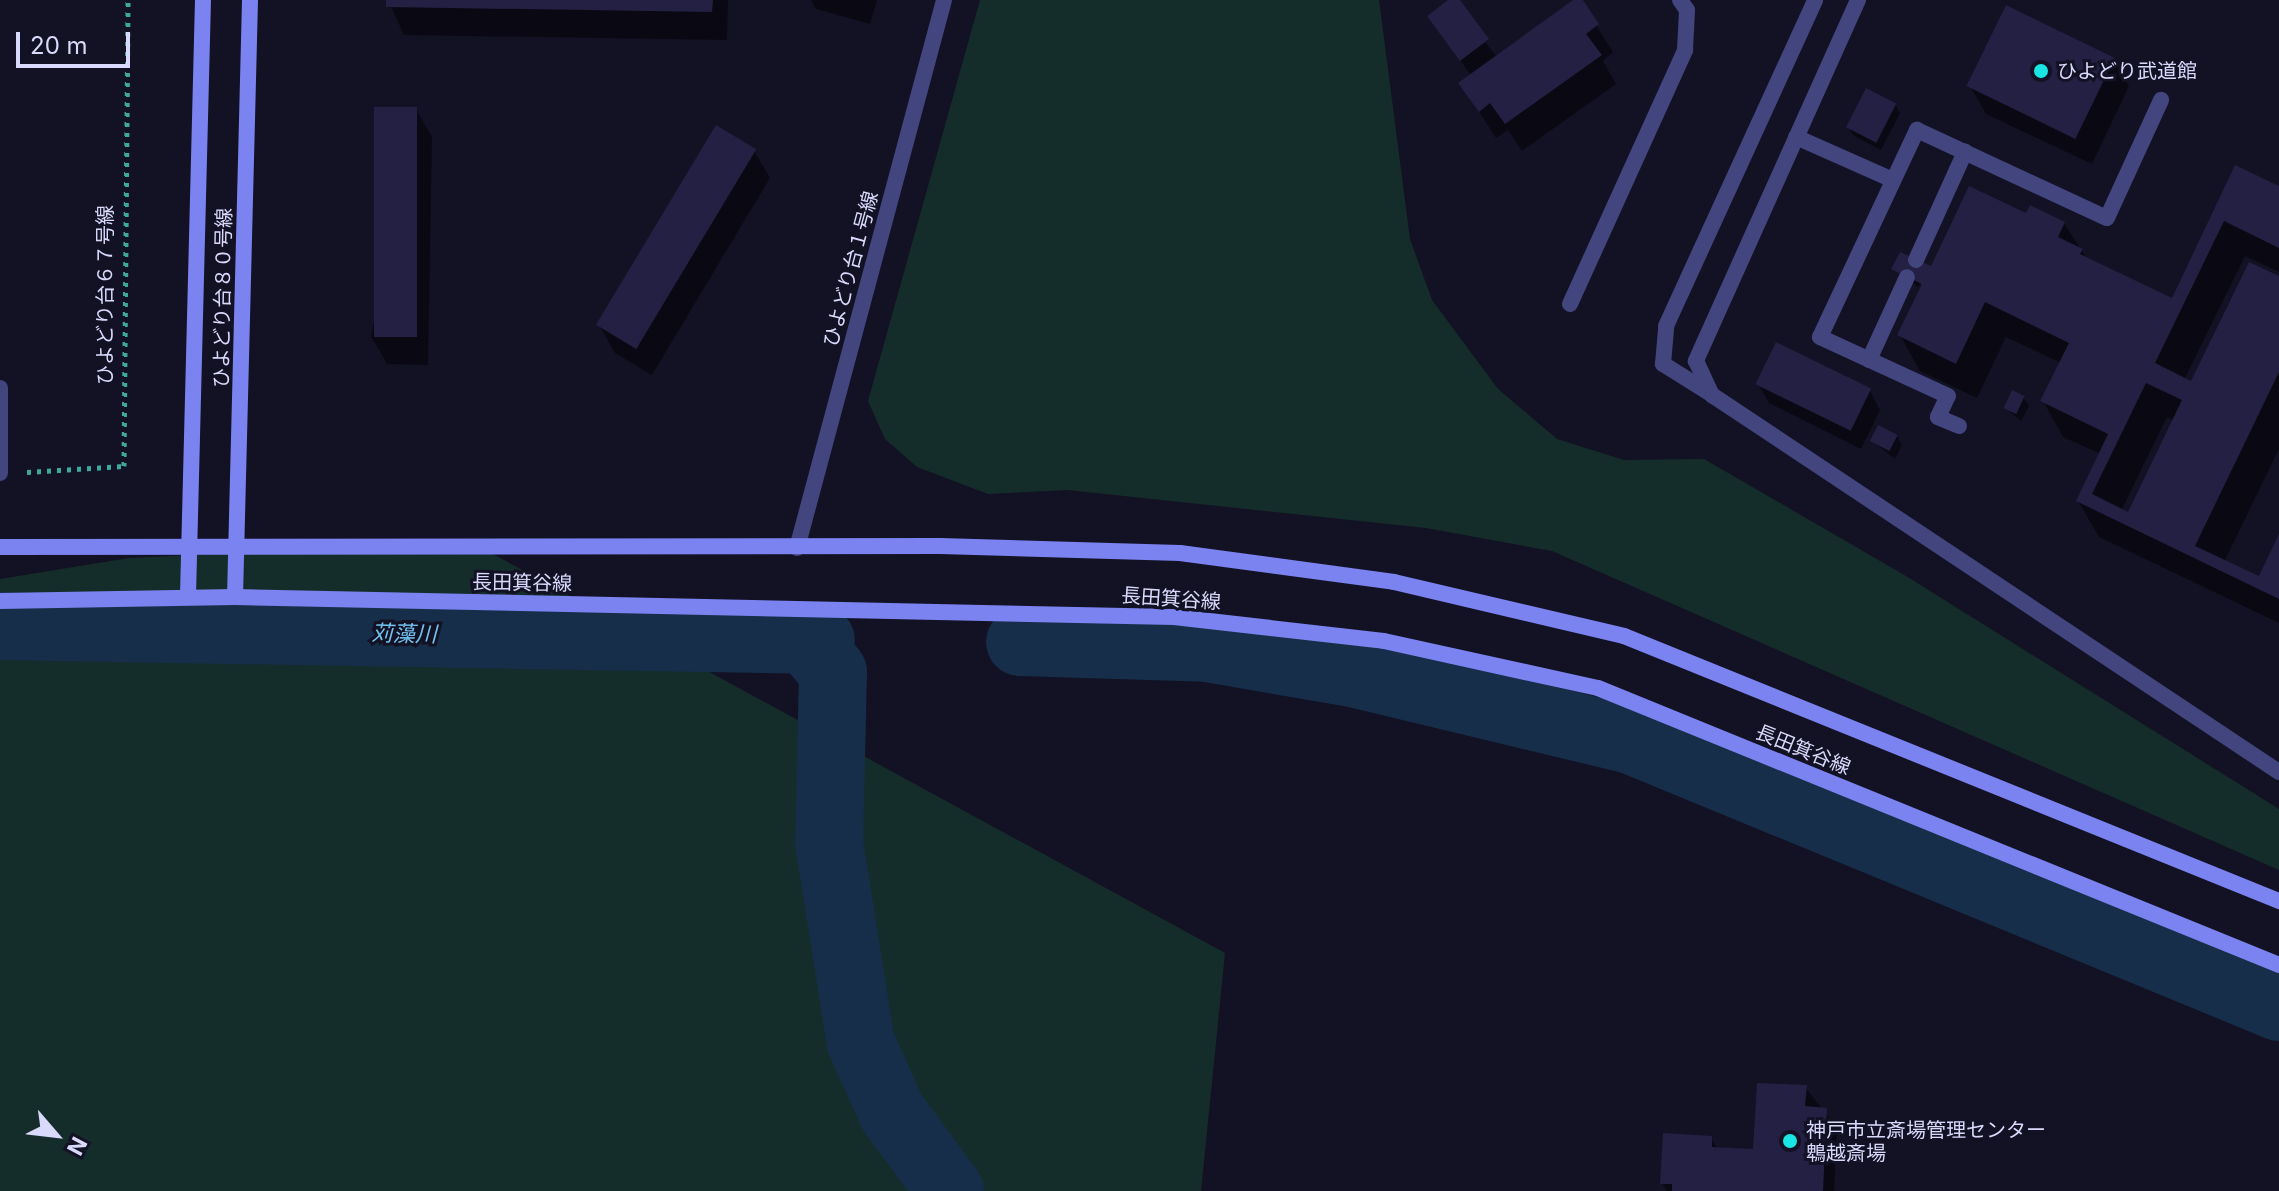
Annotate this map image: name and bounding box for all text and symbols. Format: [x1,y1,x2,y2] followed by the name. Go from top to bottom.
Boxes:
[20,16,134,66] scale bar
[30,31,88,60] text: 20 m
[2057,59,2197,83] place label: ひよどり武道館
[2032,62,2050,80] marker: ひよどり武道館
[819,189,883,349] street label: ひよどり台１号線
[93,205,117,385] street label: ひよどり台６７号線
[209,208,237,388] street label: ひよどり台８０号線
[472,570,572,596] street label: 長田箕谷線
[1120,584,1222,614] street label: 長田箕谷線
[371,620,437,648] water label: 苅藻川
[1752,720,1854,780] street label: 長田箕谷線
[16,1095,96,1175] north arrow
[1806,1118,2046,1165] place label: 神戸市立斎場管理センター 鵯越斎場
[1781,1132,1799,1150] marker: 神戸市立斎場管理センター 鵯越斎場
[62,1133,93,1160] text: N

